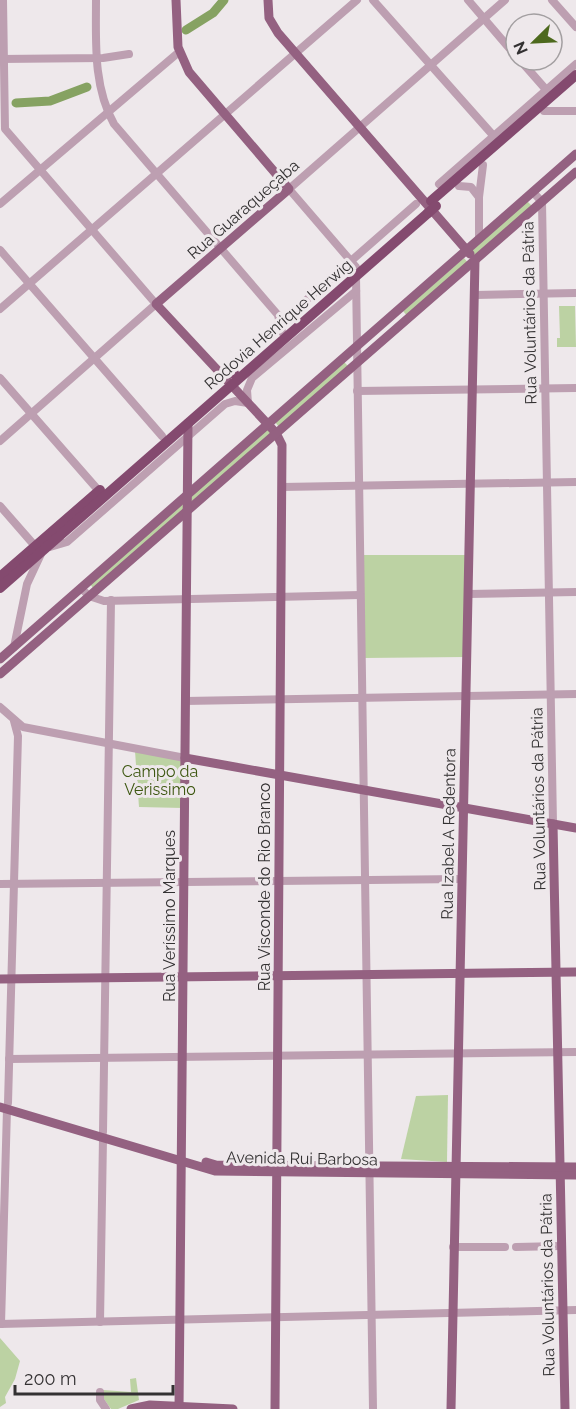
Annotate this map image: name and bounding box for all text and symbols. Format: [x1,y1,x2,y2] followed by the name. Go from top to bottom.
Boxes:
[504,12,564,72] north arrow
[510,38,532,57] text: N
[184,156,303,263] street label: Rua Guaraqueçaba
[518,221,541,405] street label: Rua Voluntários da Pátria
[201,255,356,394] street label: Rodovia Henrique Herwig
[527,707,550,891] street label: Rua Voluntários da Pátria
[438,748,459,920] street label: Rua Izabel A Redentora
[122,762,198,799] park label: Campo da Verissimo
[255,783,274,991] street label: Rua Visconde do Rio Branco
[160,830,179,1002] street label: Rua Veríssimo Marques
[226,1148,378,1169] street label: Avenida Rui Barbosa
[536,1193,559,1377] street label: Rua Voluntários da Pátria
[15,1358,172,1396] scale bar
[24,1368,77,1389] text: 200 m

